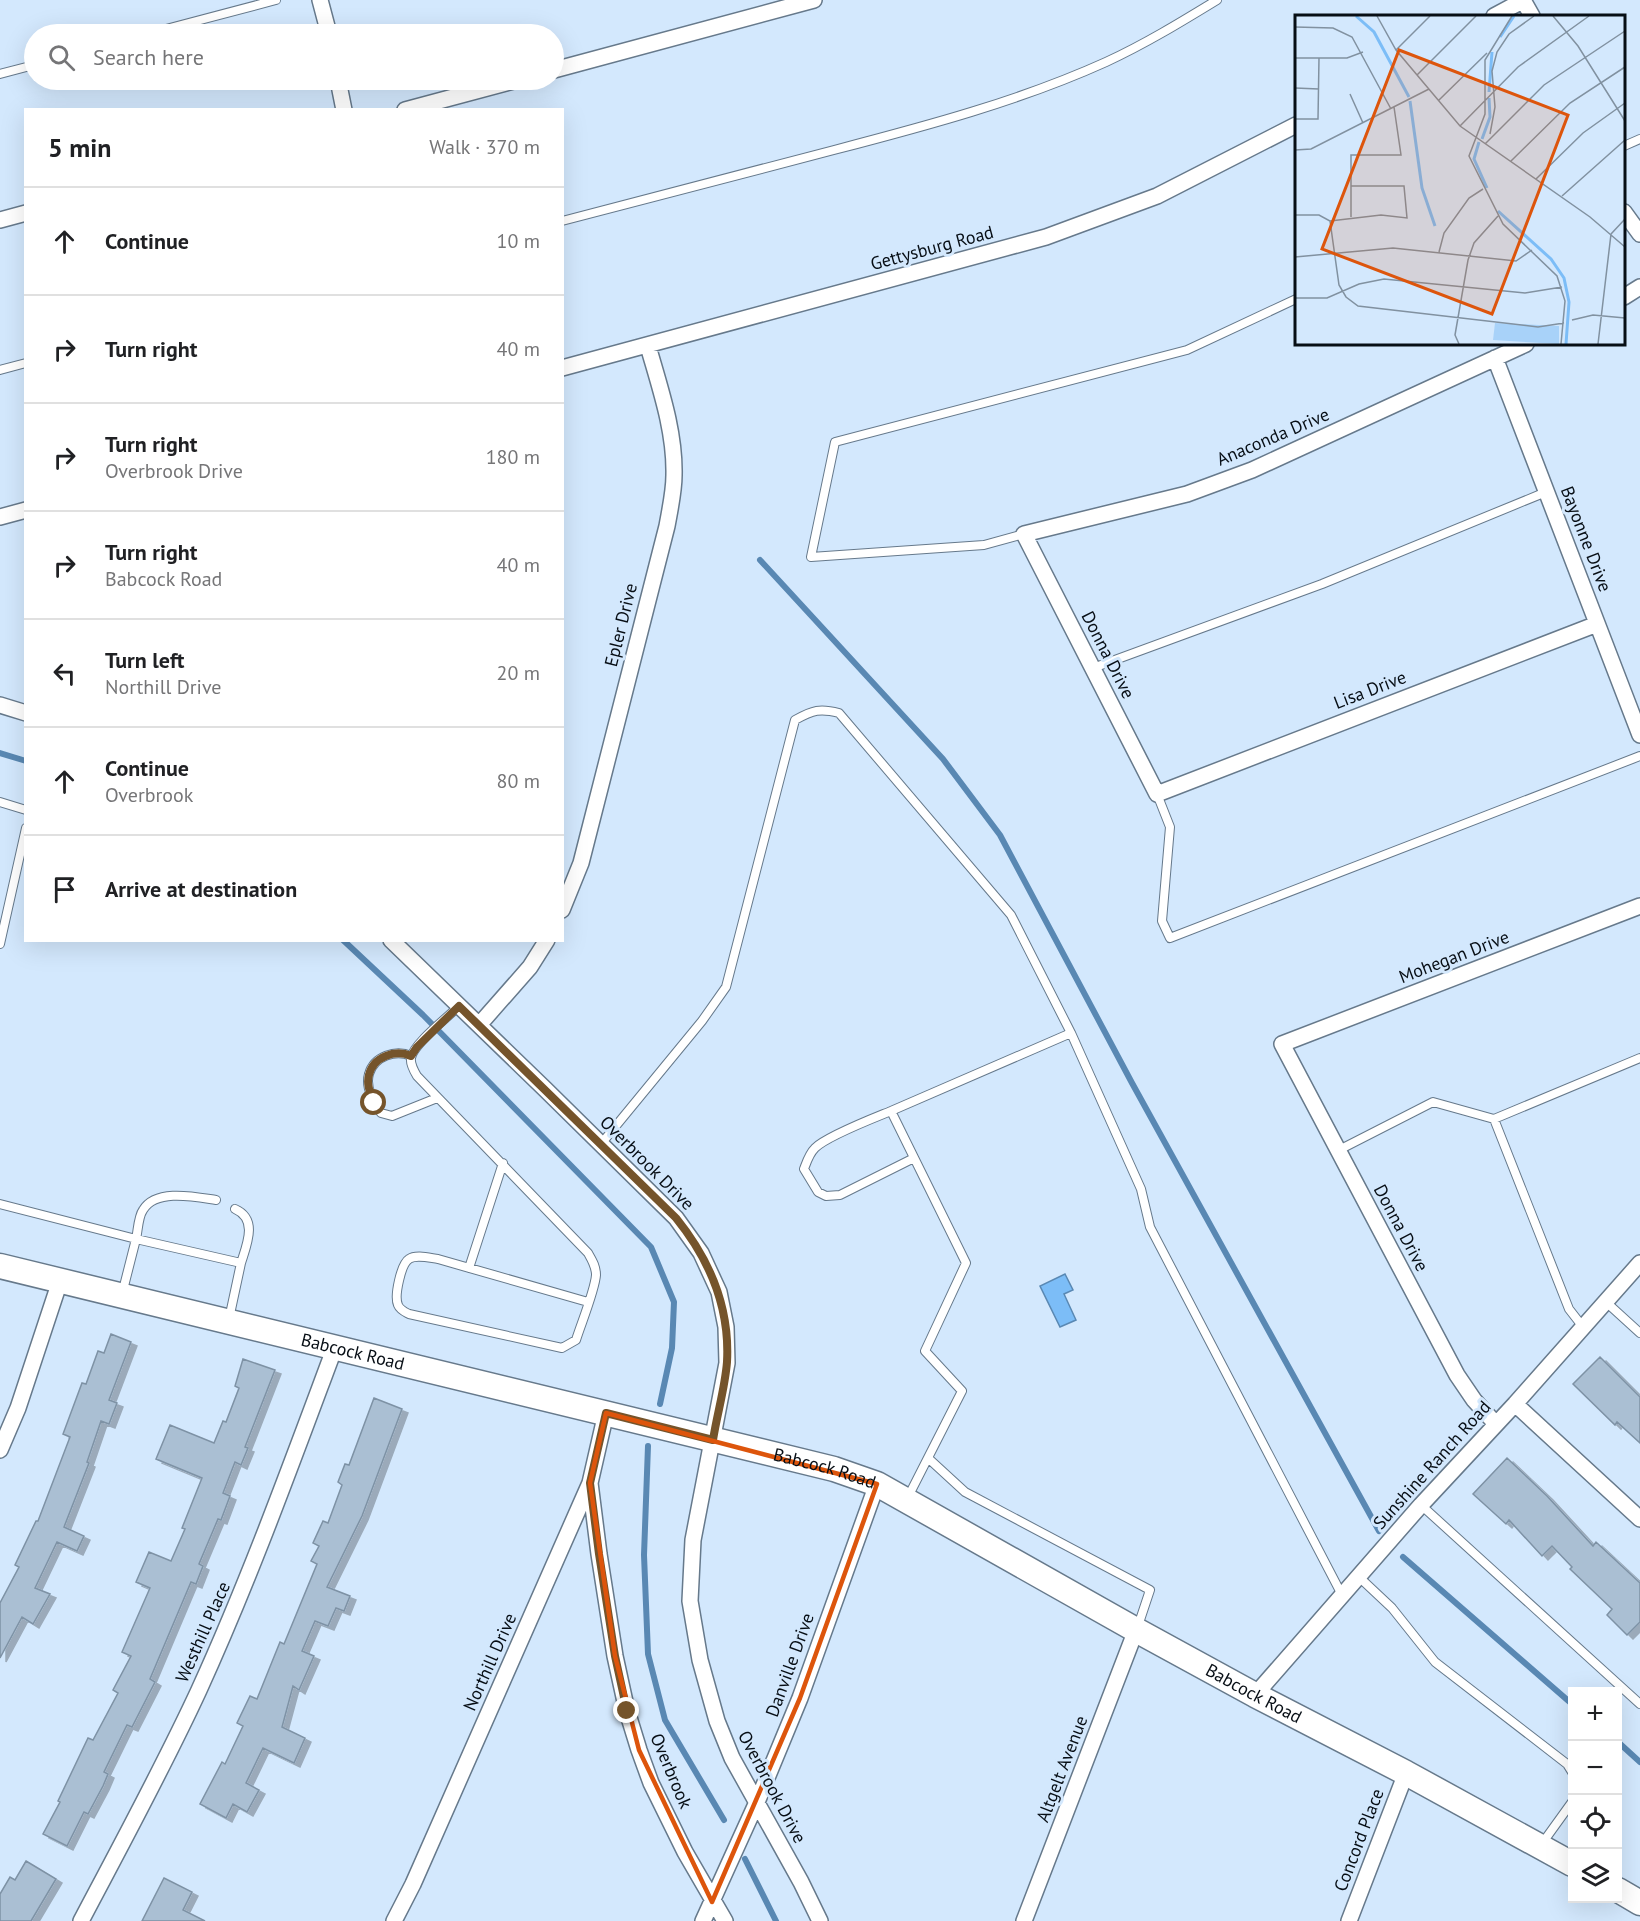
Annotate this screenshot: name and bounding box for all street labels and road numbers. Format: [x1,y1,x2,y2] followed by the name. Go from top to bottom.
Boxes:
[868,220,996,275] street label: Gettysburg Road
[1213,402,1333,471] street label: Anaconda Drive
[1556,483,1617,595] street label: Bayonne Drive
[599,581,642,669] street label: Epler Drive
[1077,607,1140,702] street label: Donna Drive
[1330,665,1409,714] street label: Lisa Drive
[1395,925,1512,988] street label: Mohegan Drive
[595,1111,699,1215] street label: Overbrook Drive
[1369,1180,1434,1275] street label: Donna Drive
[299,1328,407,1375] street label: Babcock Road
[1368,1396,1495,1534] street label: Sunshine Ranch Road
[771,1443,879,1494] street label: Babcock Road
[170,1578,235,1686] street label: Westhill Place
[458,1609,521,1714] street label: Northill Drive
[760,1610,819,1720] street label: Danville Drive
[1202,1658,1306,1728] street label: Babcock Road
[1031,1712,1092,1825] street label: Altgelt Avenue
[733,1727,812,1847] street label: Overbrook Drive
[645,1730,698,1812] street label: Overbrook
[1328,1785,1389,1894] street label: Concord Place

